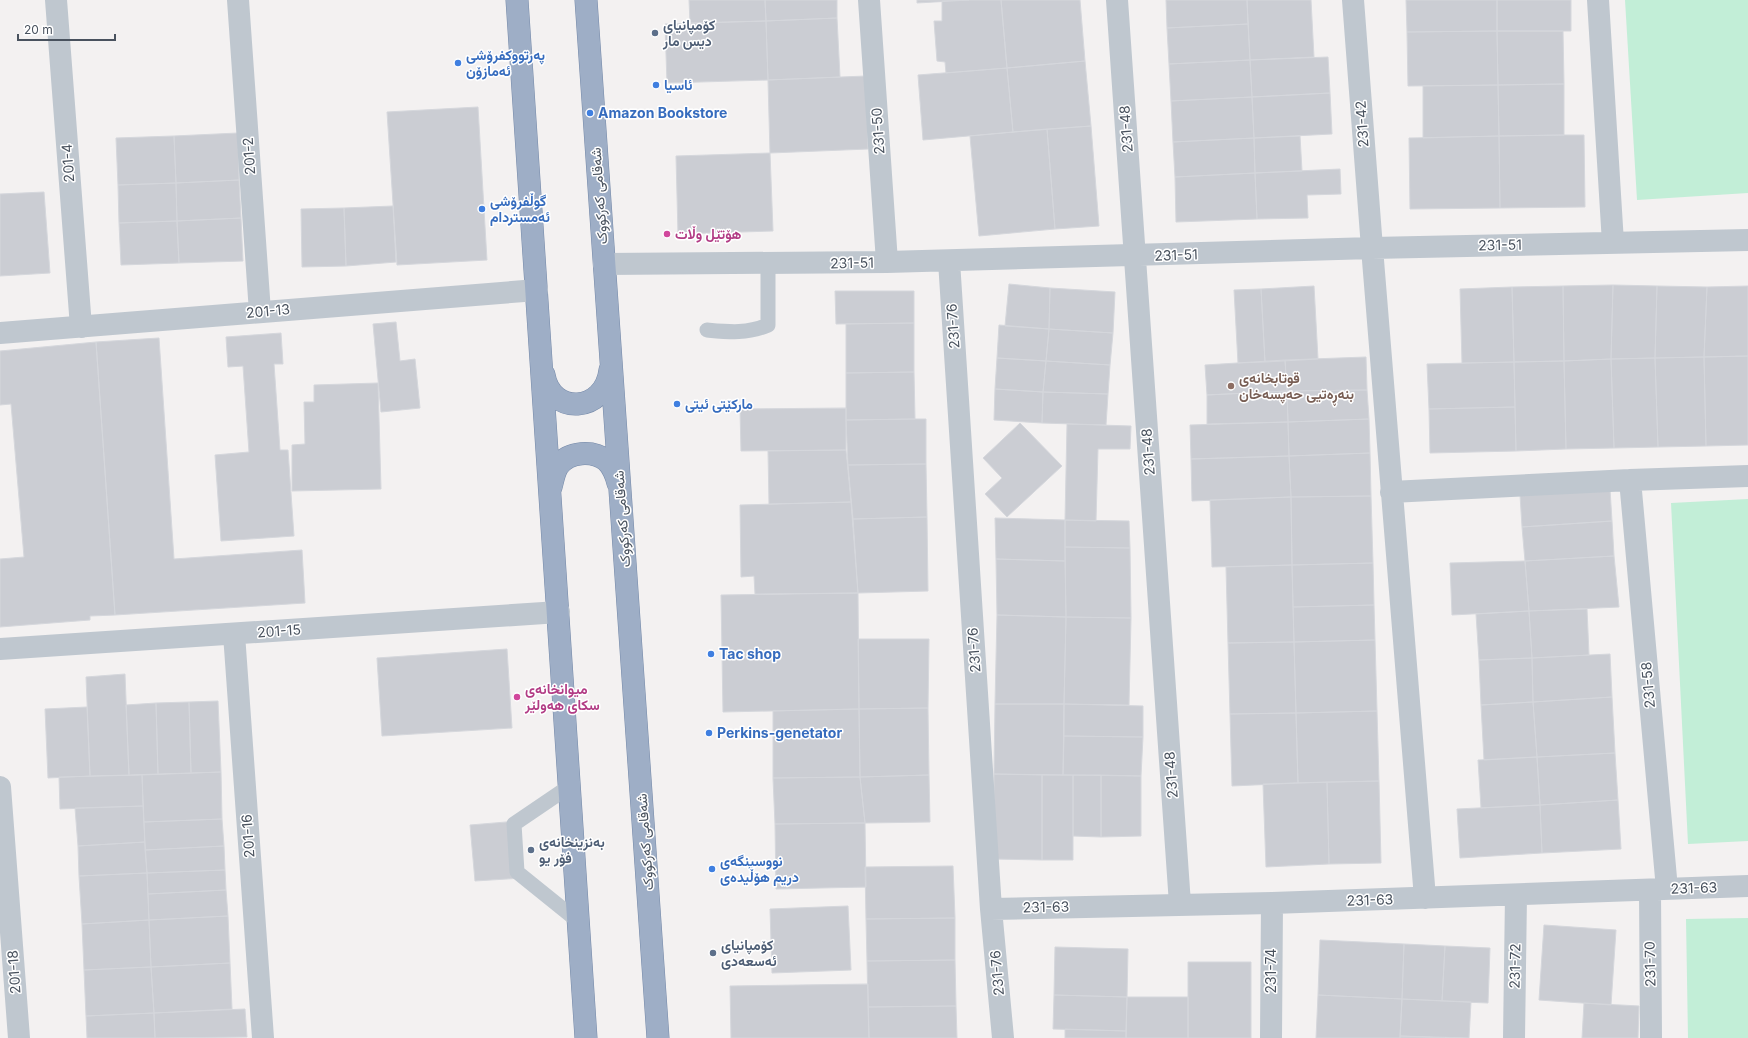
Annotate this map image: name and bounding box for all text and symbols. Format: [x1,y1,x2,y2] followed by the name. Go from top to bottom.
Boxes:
[18,16,115,42] scale bar
[662,16,715,50] place label: کۆمپانیای دیس مار
[24,22,53,37] text: 20 m
[650,28,660,38] marker: کۆمپانیای دیس مار
[466,46,545,80] place label: پەرتووکفرۆشی ئەمازۆن
[453,58,463,68] marker: پەرتووکفرۆشی ئەمازۆن
[664,76,692,94] place label: ئاسیا
[651,80,661,90] marker: ئاسیا
[1351,100,1372,148] street label: 231-42
[598,104,727,121] place label: Amazon Bookstore
[1115,105,1136,153] street label: 231-48
[867,107,888,155] street label: 231-50
[585,108,595,118] marker: Amazon Bookstore
[239,137,258,175] street label: 201-2
[58,143,77,183] street label: 201-4
[587,147,611,245] street label: شەقامی کەرکووک
[490,192,550,226] place label: گوڵفرۆشی ئەمستردام
[477,204,487,214] marker: گوڵفرۆشی ئەمستردام
[675,225,741,243] place label: هۆتێل وڵات
[662,229,672,239] marker: هۆتێل وڵات
[1478,236,1522,253] street label: 231-51
[1154,245,1198,264] street label: 231-51
[830,254,874,271] street label: 231-51
[245,300,291,321] street label: 201-13
[942,303,963,349] street label: 231-76
[1239,369,1354,406] place label: قوتابخانەی بنەڕەتیی حەپسەخان
[1226,381,1236,391] marker: قوتابخانەی بنەڕەتیی حەپسەخان
[685,395,753,413] place label: مارکێتی ئیتی
[672,399,682,409] marker: مارکێتی ئیتی
[1137,428,1158,476] street label: 231-48
[610,470,634,568] street label: شەقامی کەرکووک
[257,620,301,641] street label: 201-15
[963,627,984,673] street label: 231-76
[719,645,781,662] place label: Tac shop
[706,649,716,659] marker: Tac shop
[1637,661,1658,709] street label: 231-58
[524,680,600,714] place label: میوانخانەی سکای هەولێر
[512,692,522,702] marker: میوانخانەی سکای هەولێر
[717,724,842,741] place label: Perkins-genetator
[704,728,714,738] marker: Perkins-genetator
[1160,751,1181,799] street label: 231-48
[633,793,657,891] street label: شەقامی کەرکووک
[237,814,258,859] street label: 201-16
[539,833,605,867] place label: بەنزینخانەی فۆر یو
[526,845,536,855] marker: بەنزینخانەی فۆر یو
[720,852,799,886] place label: نووسینگەی دریم هۆڵیدەی
[707,864,717,874] marker: نووسینگەی دریم هۆڵیدەی
[1670,878,1718,897] street label: 231-63
[1346,890,1394,909] street label: 231-63
[1023,898,1069,915] street label: 231-63
[721,936,777,970] place label: کۆمپانیای ئەسعەدی
[1641,941,1658,987] street label: 231-70
[1506,943,1523,989] street label: 231-72
[708,948,718,958] marker: کۆمپانیای ئەسعەدی
[1262,948,1279,994] street label: 231-74
[3,950,24,995] street label: 201-18
[986,950,1007,996] street label: 231-76

